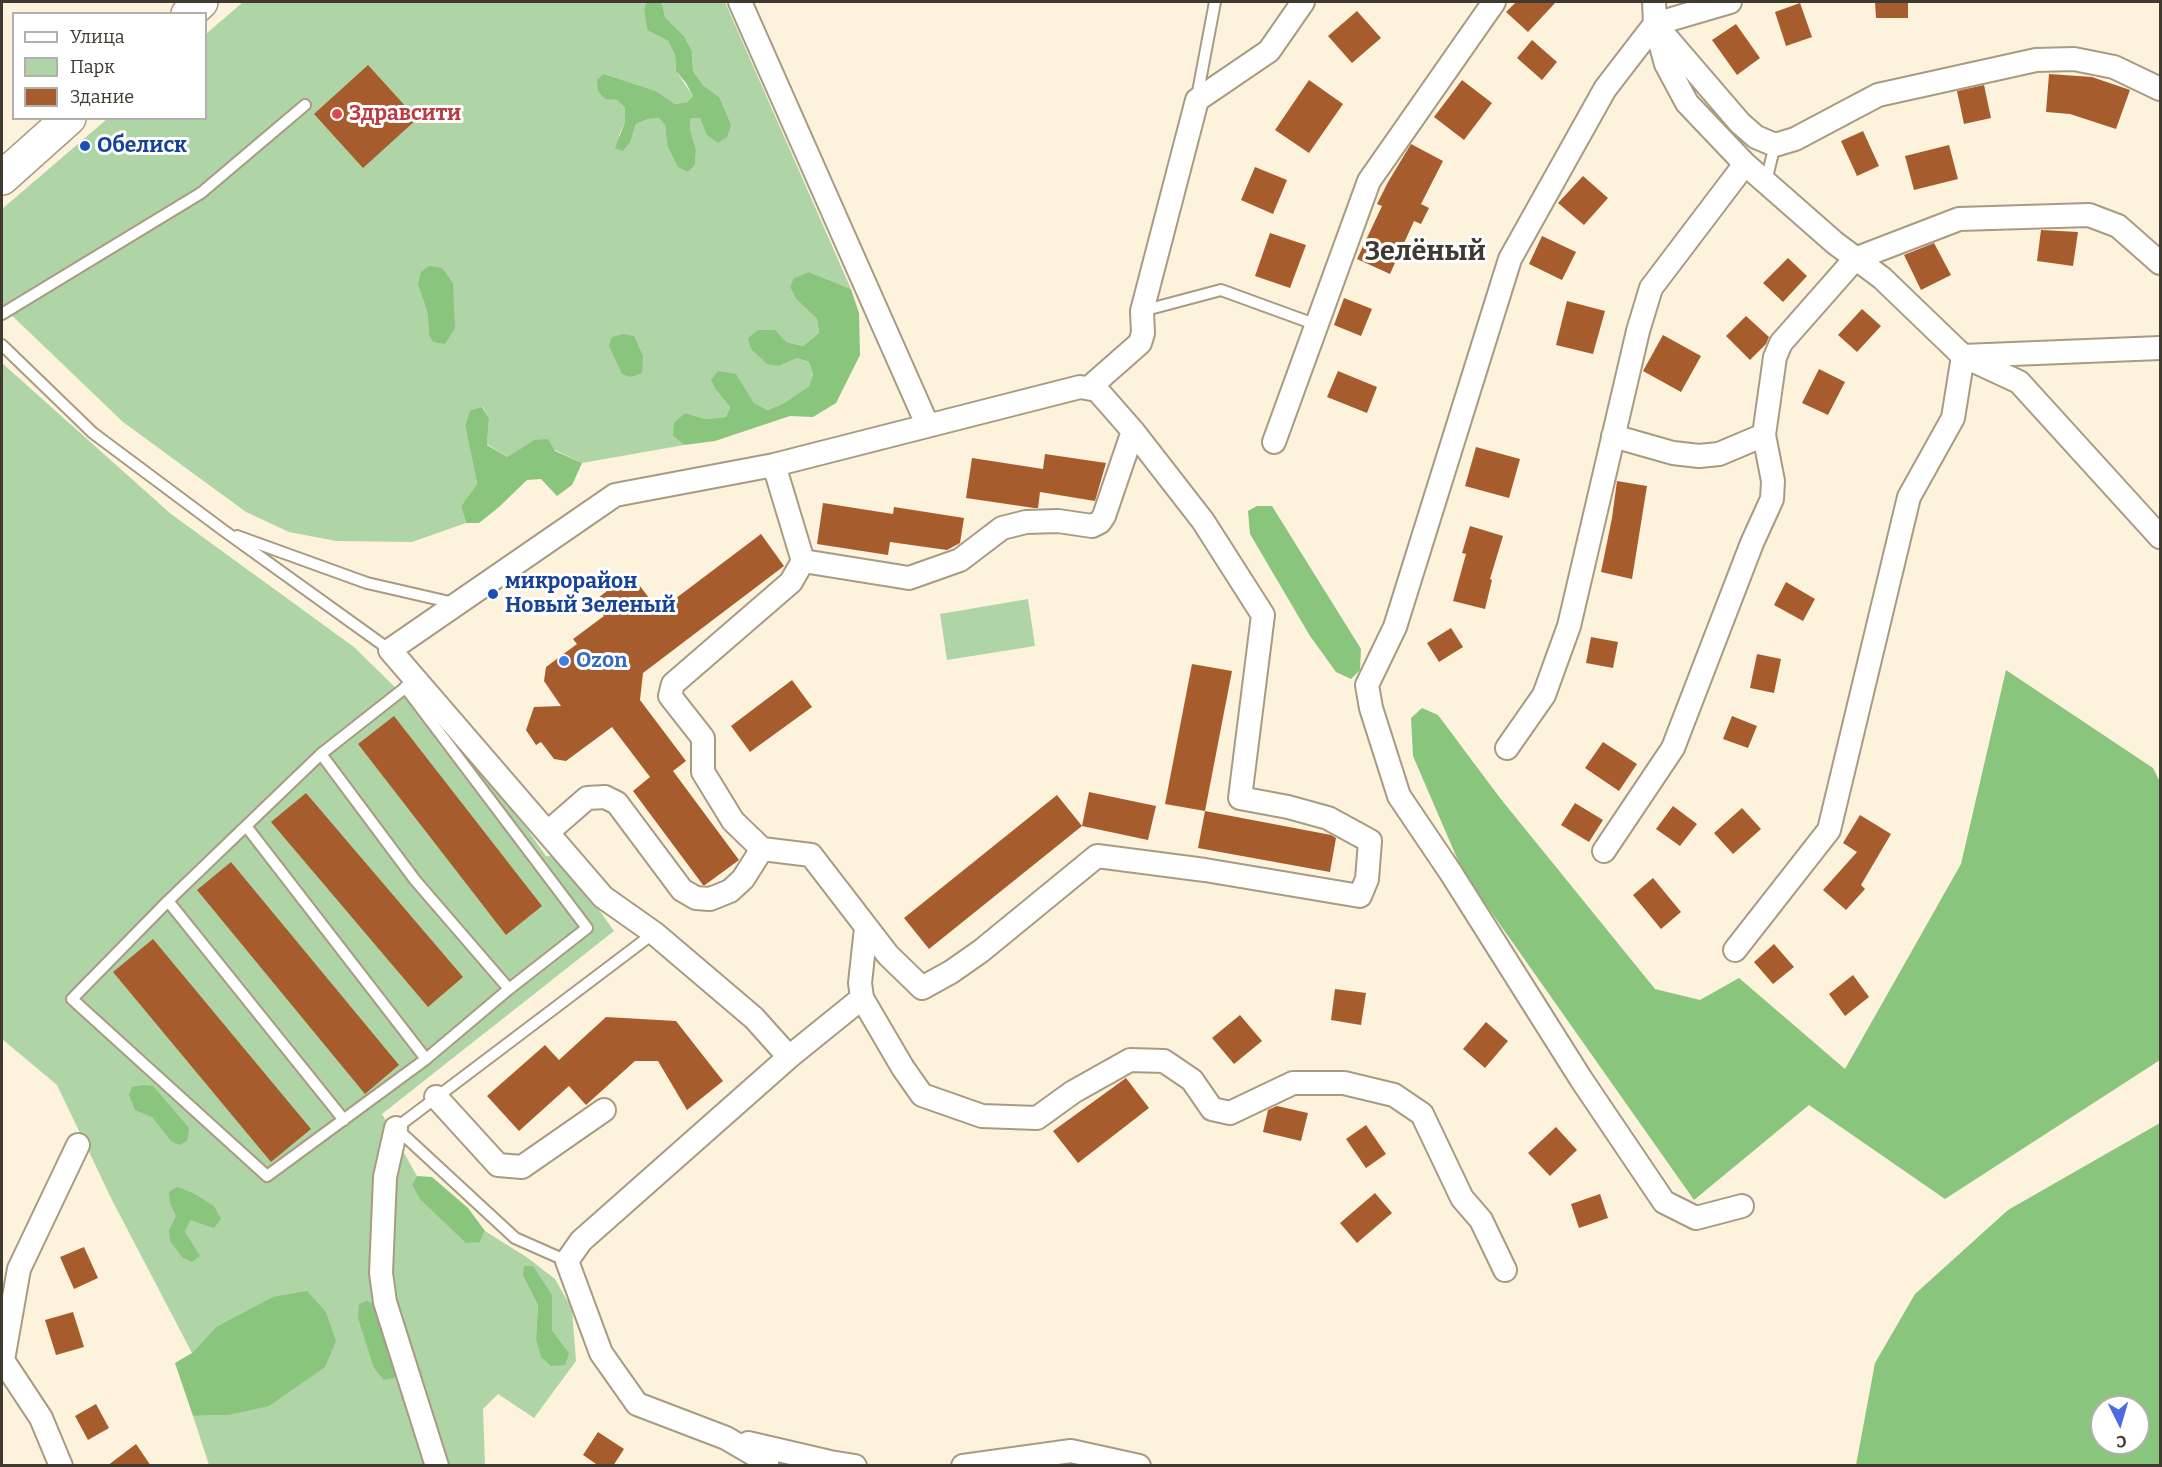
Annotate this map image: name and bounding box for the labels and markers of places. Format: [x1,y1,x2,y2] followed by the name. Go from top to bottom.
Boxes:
[349,101,461,127] place label: Здравсити
[330,107,344,121] marker: Здравсити
[97,133,187,159] place label: Обелиск
[78,139,92,153] marker: Обелиск
[505,569,676,619] place label: микрорайон Новый Зеленый
[486,587,500,601] marker: микрорайон Новый Зеленый
[576,648,628,674] place label: Ozon
[557,654,571,668] marker: Ozon

